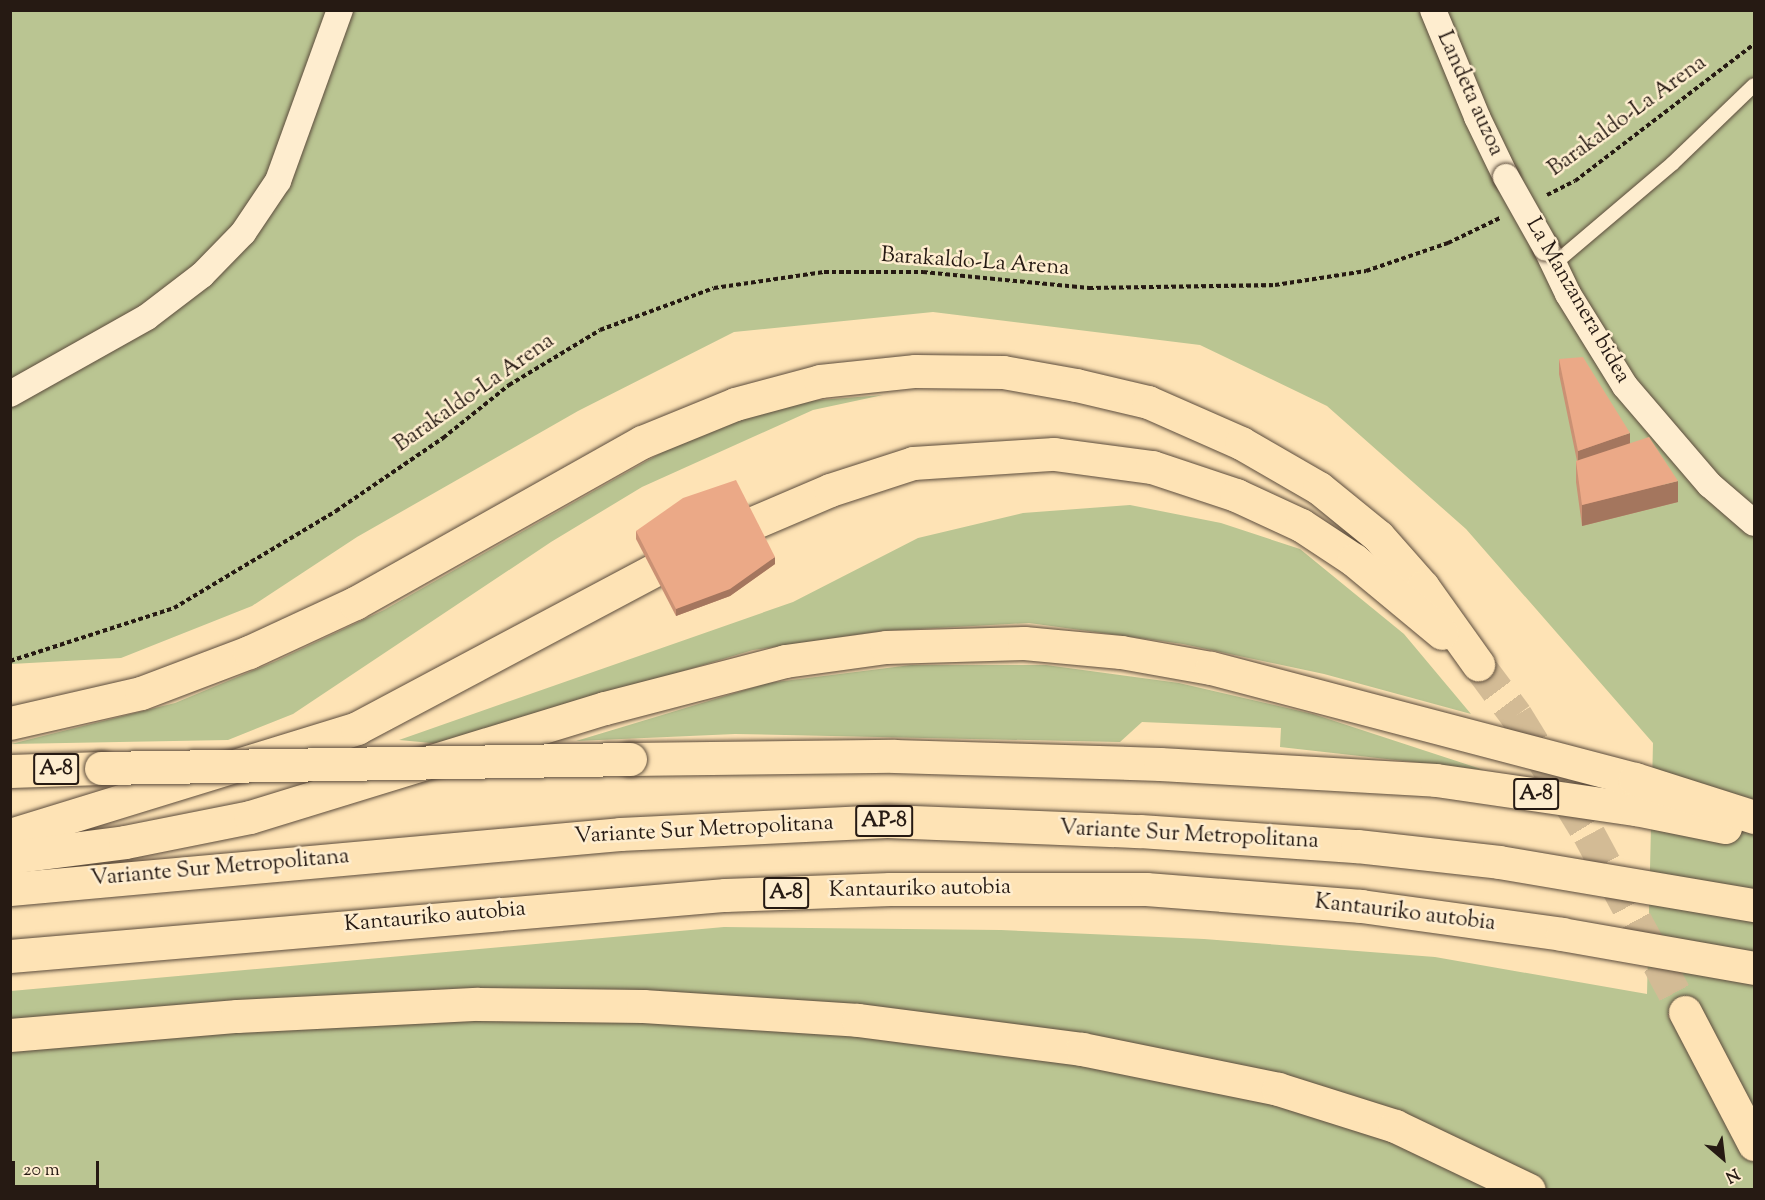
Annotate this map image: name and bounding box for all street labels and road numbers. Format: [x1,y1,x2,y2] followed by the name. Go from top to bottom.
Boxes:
[1430,27,1508,161] street label: Landeta auzoa
[1544,51,1712,183] street label: Barakaldo-La Arena
[1519,214,1635,388] street label: La Manzanera bidea
[880,243,1070,283] street label: Barakaldo-La Arena
[390,329,560,459] street label: Barakaldo-La Arena
[32,751,80,787] road number: A-8
[1512,776,1560,812] road number: A-8
[854,803,914,839] road number: AP-8
[574,811,834,851] street label: Variante Sur Metropolitana
[1059,816,1319,856] street label: Variante Sur Metropolitana
[89,845,351,893] street label: Variante Sur Metropolitana
[762,875,810,911] road number: A-8
[829,875,1011,905] street label: Kantauriko autobia
[1313,890,1497,938] street label: Kantauriko autobia
[343,897,527,939] street label: Kantauriko autobia

